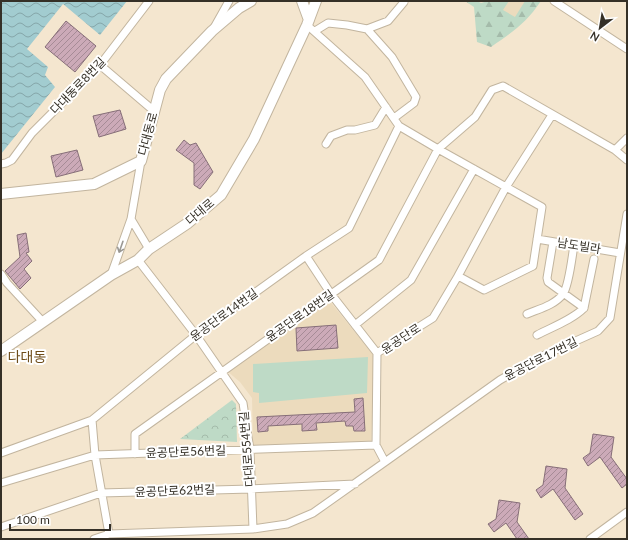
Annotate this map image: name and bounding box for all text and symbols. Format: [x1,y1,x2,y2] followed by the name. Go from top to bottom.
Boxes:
[580,8,620,48] north arrow
[588,29,602,45] text: N
[47,54,108,117] street label: 다대동로8번길
[135,111,160,157] street label: 다대동로
[182,195,217,228] street label: 다대로
[556,235,602,256] street label: 남도빌라
[117,240,124,253] one-way arrow
[187,285,261,344] street label: 윤공단로14번길
[263,286,337,345] street label: 윤공단로18번길
[378,320,423,357] street label: 윤공단로
[502,334,580,383] street label: 윤공단로17번길
[8,348,46,365] district label: 다대동
[236,410,257,488] street label: 다대로554번길
[146,443,226,460] street label: 윤공단로56번길
[135,482,215,499] street label: 윤공단로62번길
[10,506,110,532] scale bar
[16,512,50,527] text: 100 m

